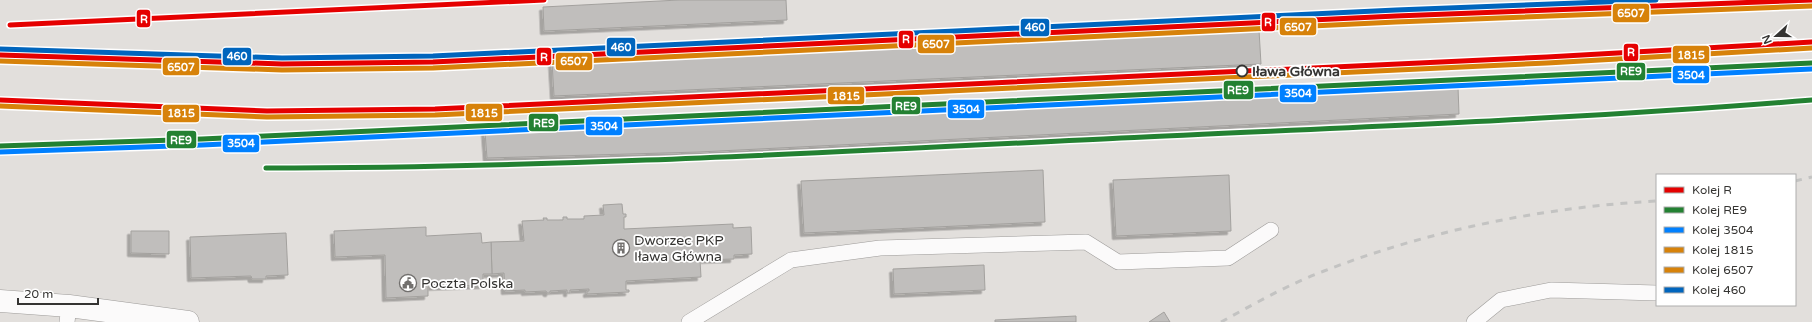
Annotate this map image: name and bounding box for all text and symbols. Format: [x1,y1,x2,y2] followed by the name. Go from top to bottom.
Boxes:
[1612,3,1650,23] line badge: 6507
[1617,7,1645,20] text: 6507
[136,9,151,28] line badge: R
[1261,12,1276,32] line badge: R
[140,13,148,26] text: R
[1264,16,1272,29] text: R
[1756,16,1796,56] north arrow
[1279,17,1317,36] line badge: 6507
[1020,18,1050,37] line badge: 460
[1025,21,1045,34] text: 460
[1284,21,1312,34] text: 6507
[898,30,914,49] line badge: R
[902,33,910,46] text: R
[1759,33,1775,46] text: N
[917,34,955,54] line badge: 6507
[606,37,636,57] line badge: 460
[922,38,950,51] text: 6507
[611,41,631,54] text: 460
[1623,43,1639,62] line badge: R
[1672,45,1710,64] line badge: 1815
[1627,46,1635,59] text: R
[222,47,252,66] line badge: 460
[536,47,552,66] line badge: R
[1677,49,1705,62] text: 1815
[227,50,247,63] text: 460
[540,51,548,64] text: R
[555,52,593,71] line badge: 6507
[560,55,588,68] text: 6507
[162,57,200,76] line badge: 6507
[167,61,195,74] text: 6507
[1616,62,1646,81] line badge: RE9
[1252,63,1340,80] place label: Iława Główna
[1235,64,1249,78] marker: Iława Główna
[1620,65,1642,78] text: RE9
[1672,65,1710,84] line badge: 3504
[1677,69,1705,82] text: 3504
[1223,80,1254,100] line badge: RE9
[1227,84,1249,97] text: RE9
[1279,84,1317,103] line badge: 3504
[827,86,865,105] line badge: 1815
[1284,87,1312,100] text: 3504
[832,90,860,103] text: 1815
[891,96,921,115] line badge: RE9
[947,99,985,119] line badge: 3504
[895,100,917,113] text: RE9
[465,103,503,122] line badge: 1815
[952,103,980,116] text: 3504
[162,104,200,123] line badge: 1815
[167,107,195,120] text: 1815
[470,107,498,120] text: 1815
[528,113,559,132] line badge: RE9
[585,116,623,136] line badge: 3504
[533,117,555,130] text: RE9
[590,120,618,133] text: 3504
[166,130,197,149] line badge: RE9
[170,134,192,147] text: RE9
[222,134,260,153] line badge: 3504
[227,137,255,150] text: 3504
[1656,174,1796,306] legend
[1692,183,1732,197] text: Kolej R
[1692,203,1747,217] text: Kolej RE9
[1692,223,1754,237] text: Kolej 3504
[634,232,724,265] place label: Dworzec PKP Iława Główna
[611,238,631,258] building icon: Dworzec PKP Iława Główna
[1692,243,1753,257] text: Kolej 1815
[1692,263,1753,277] text: Kolej 6507
[398,273,418,293] public building icon: Poczta Polska
[421,275,513,292] place label: Poczta Polska
[18,280,98,306] scale bar
[1692,283,1746,297] text: Kolej 460
[24,287,53,301] text: 20 m

